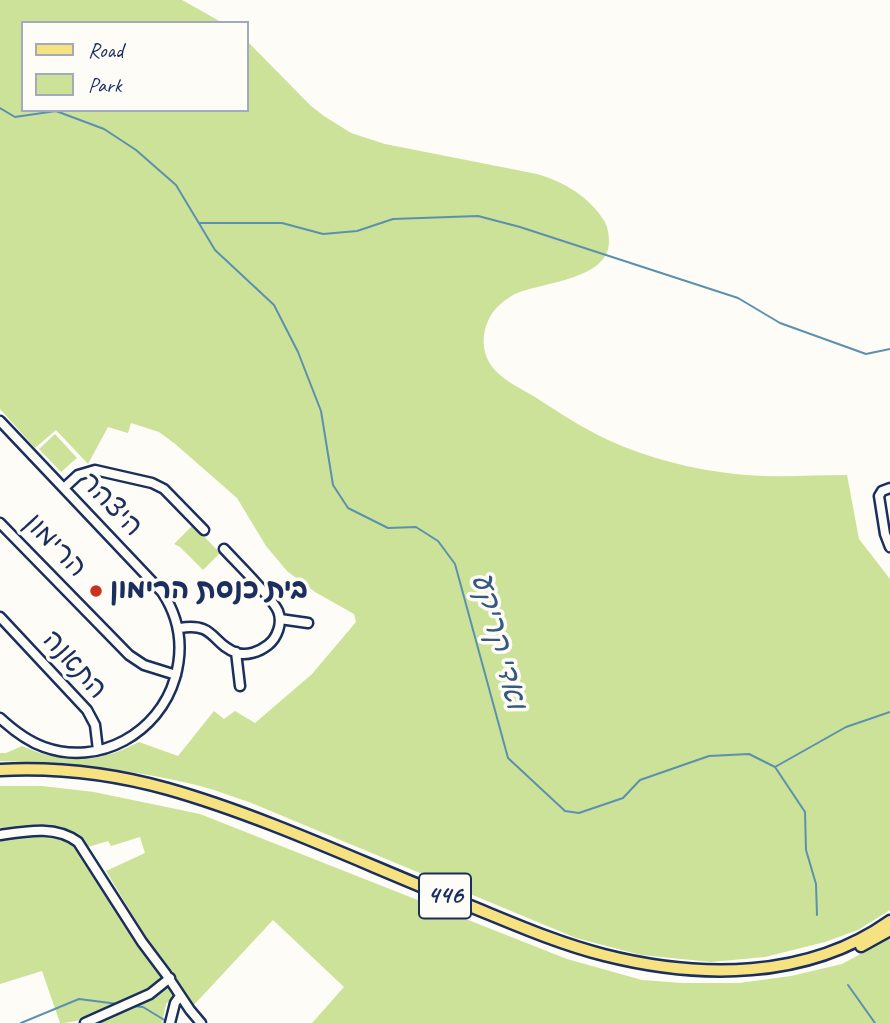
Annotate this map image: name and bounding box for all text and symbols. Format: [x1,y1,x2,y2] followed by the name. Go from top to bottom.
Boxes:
[21,21,248,112] legend
[88,37,123,63] text: Road
[88,72,121,98] text: Park
[73,466,149,544] street label: היצהר
[17,507,93,585] street label: הרימון
[463,569,533,713] water label: ואדי קריקע
[110,574,308,608] place label: בית כנסת הרימון
[88,583,104,599] marker: בית כנסת הרימון
[34,624,114,706] street label: התאנה
[419,874,471,918] road number: 446

